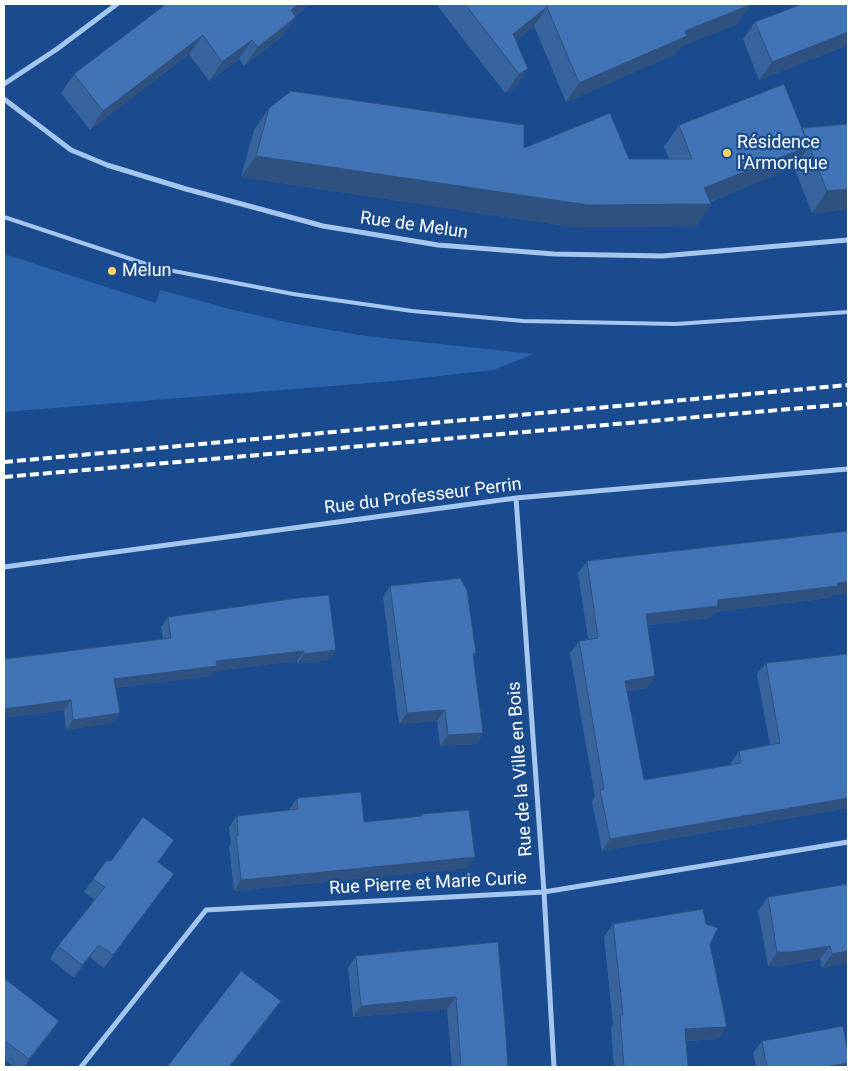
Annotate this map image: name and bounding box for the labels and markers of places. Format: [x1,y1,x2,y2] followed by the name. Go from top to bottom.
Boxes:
[737,132,828,174] place label: Résidence l'Armorique
[721,147,733,159] marker: Résidence l'Armorique
[122,260,172,282] place label: Melun
[106,265,118,277] marker: Melun

